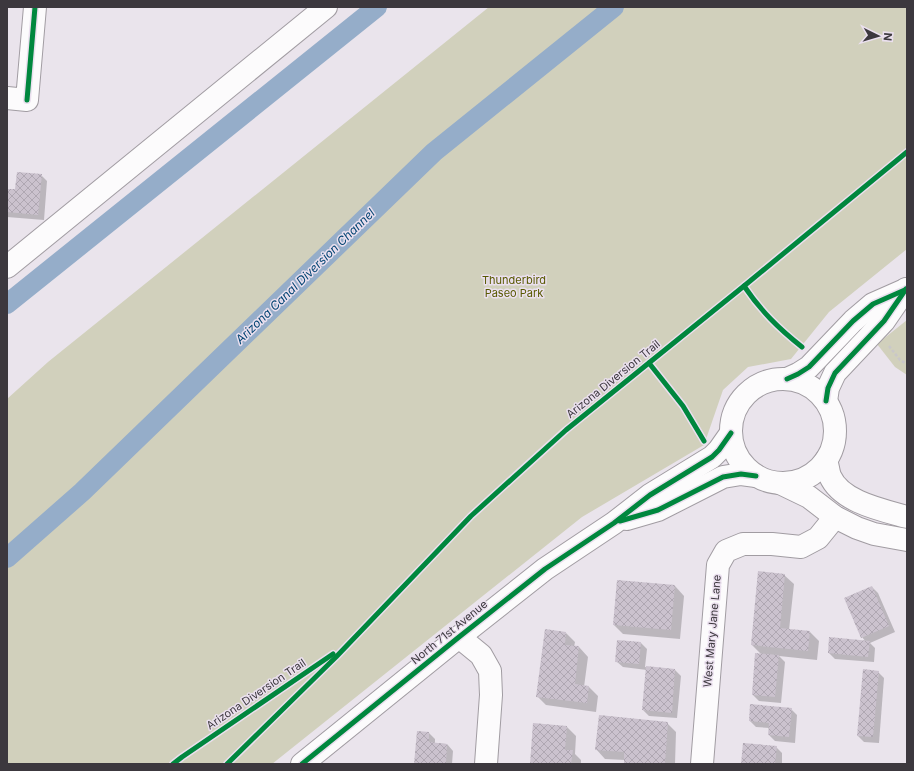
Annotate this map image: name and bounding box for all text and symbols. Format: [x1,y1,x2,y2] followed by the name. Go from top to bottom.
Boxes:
[858,16,898,56] north arrow
[881,32,895,42] text: N
[231,205,378,347] water label: Arizona Canal Diversion Channel
[482,273,546,300] park label: Thunderbird Paseo Park
[563,337,663,421] street label: Arizona Diversion Trail
[700,574,724,688] street label: West Mary Jane Lane
[408,597,490,667] street label: North 71st Avenue
[204,656,308,732] street label: Arizona Diversion Trail

